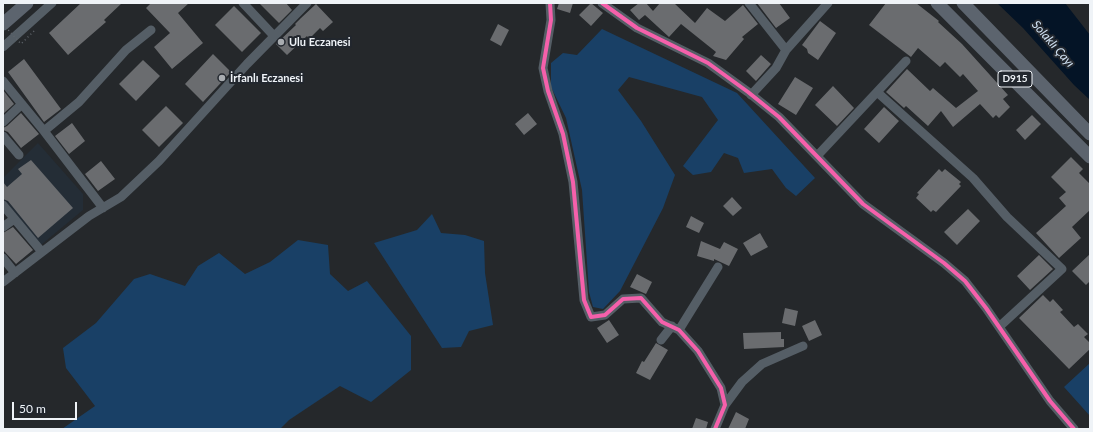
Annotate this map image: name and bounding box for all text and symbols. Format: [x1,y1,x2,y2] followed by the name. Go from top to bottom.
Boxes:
[1029,18,1077,70] water label: Solaklı Çayı
[289,35,350,49] place label: Ulu Eczanesi
[276,37,286,47] marker: Ulu Eczanesi
[230,71,303,85] place label: İrfanlı Eczanesi
[998,71,1032,87] road number: D915
[217,73,227,83] marker: İrfanlı Eczanesi
[14,394,79,420] scale bar
[19,401,46,416] text: 50 m

